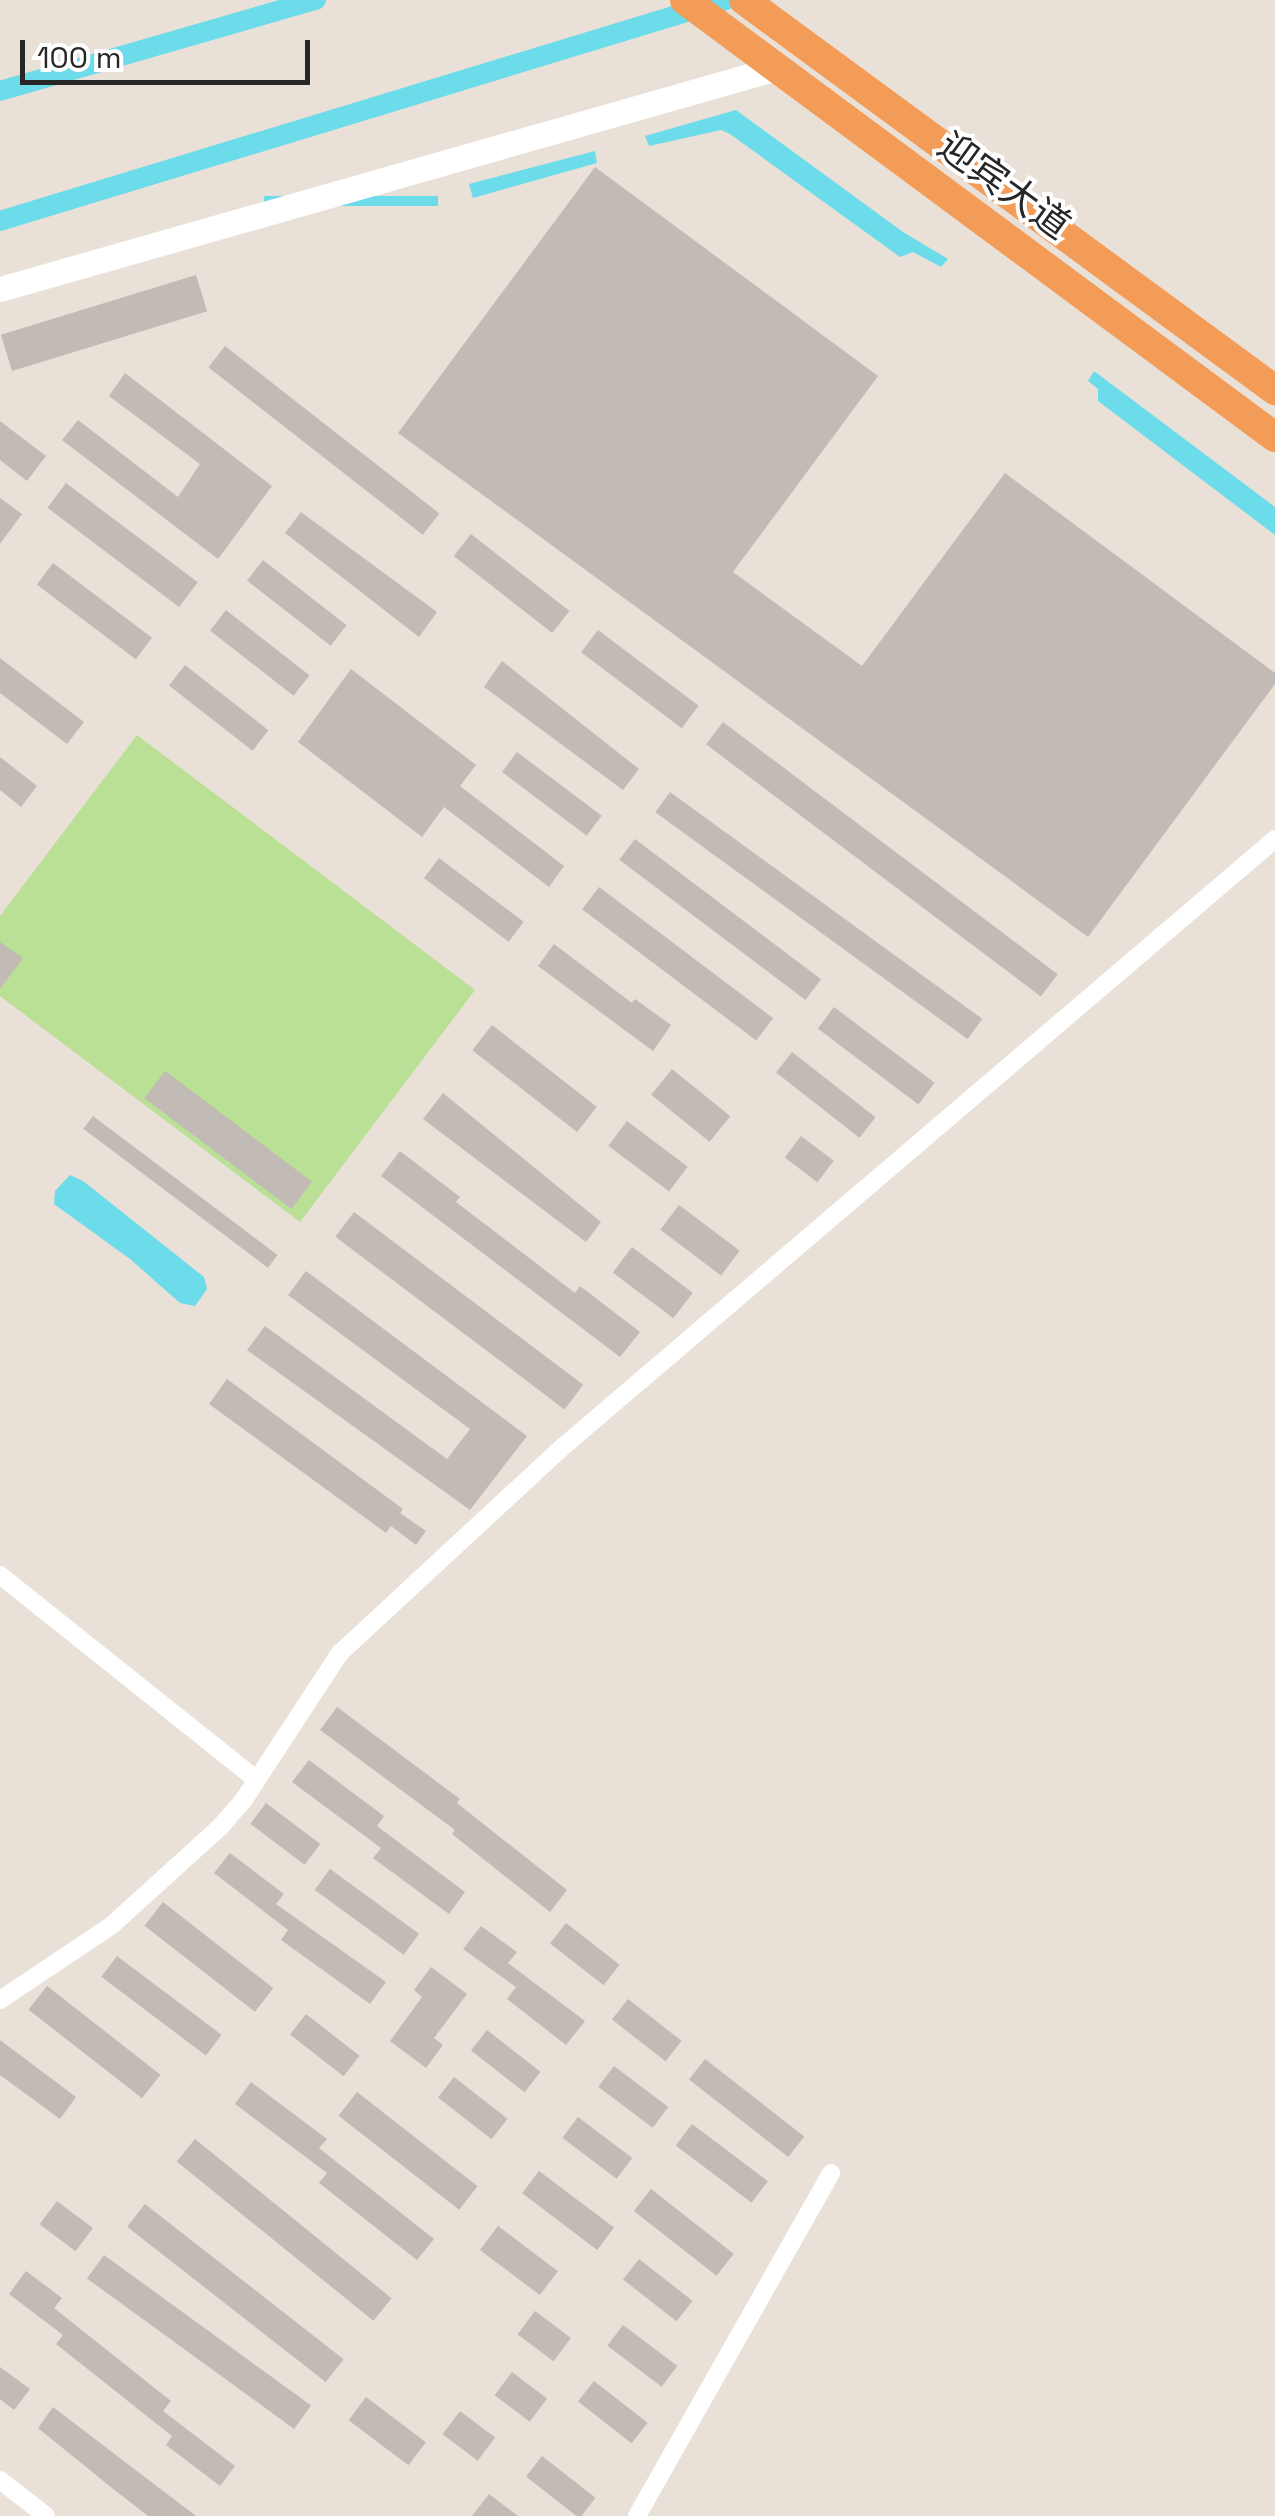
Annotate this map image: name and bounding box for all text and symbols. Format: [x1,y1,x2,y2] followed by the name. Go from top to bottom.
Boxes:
[25,20,315,82] scale bar
[37,38,122,77] text: 100 m
[929,123,1079,249] street label: 迎宾大道

